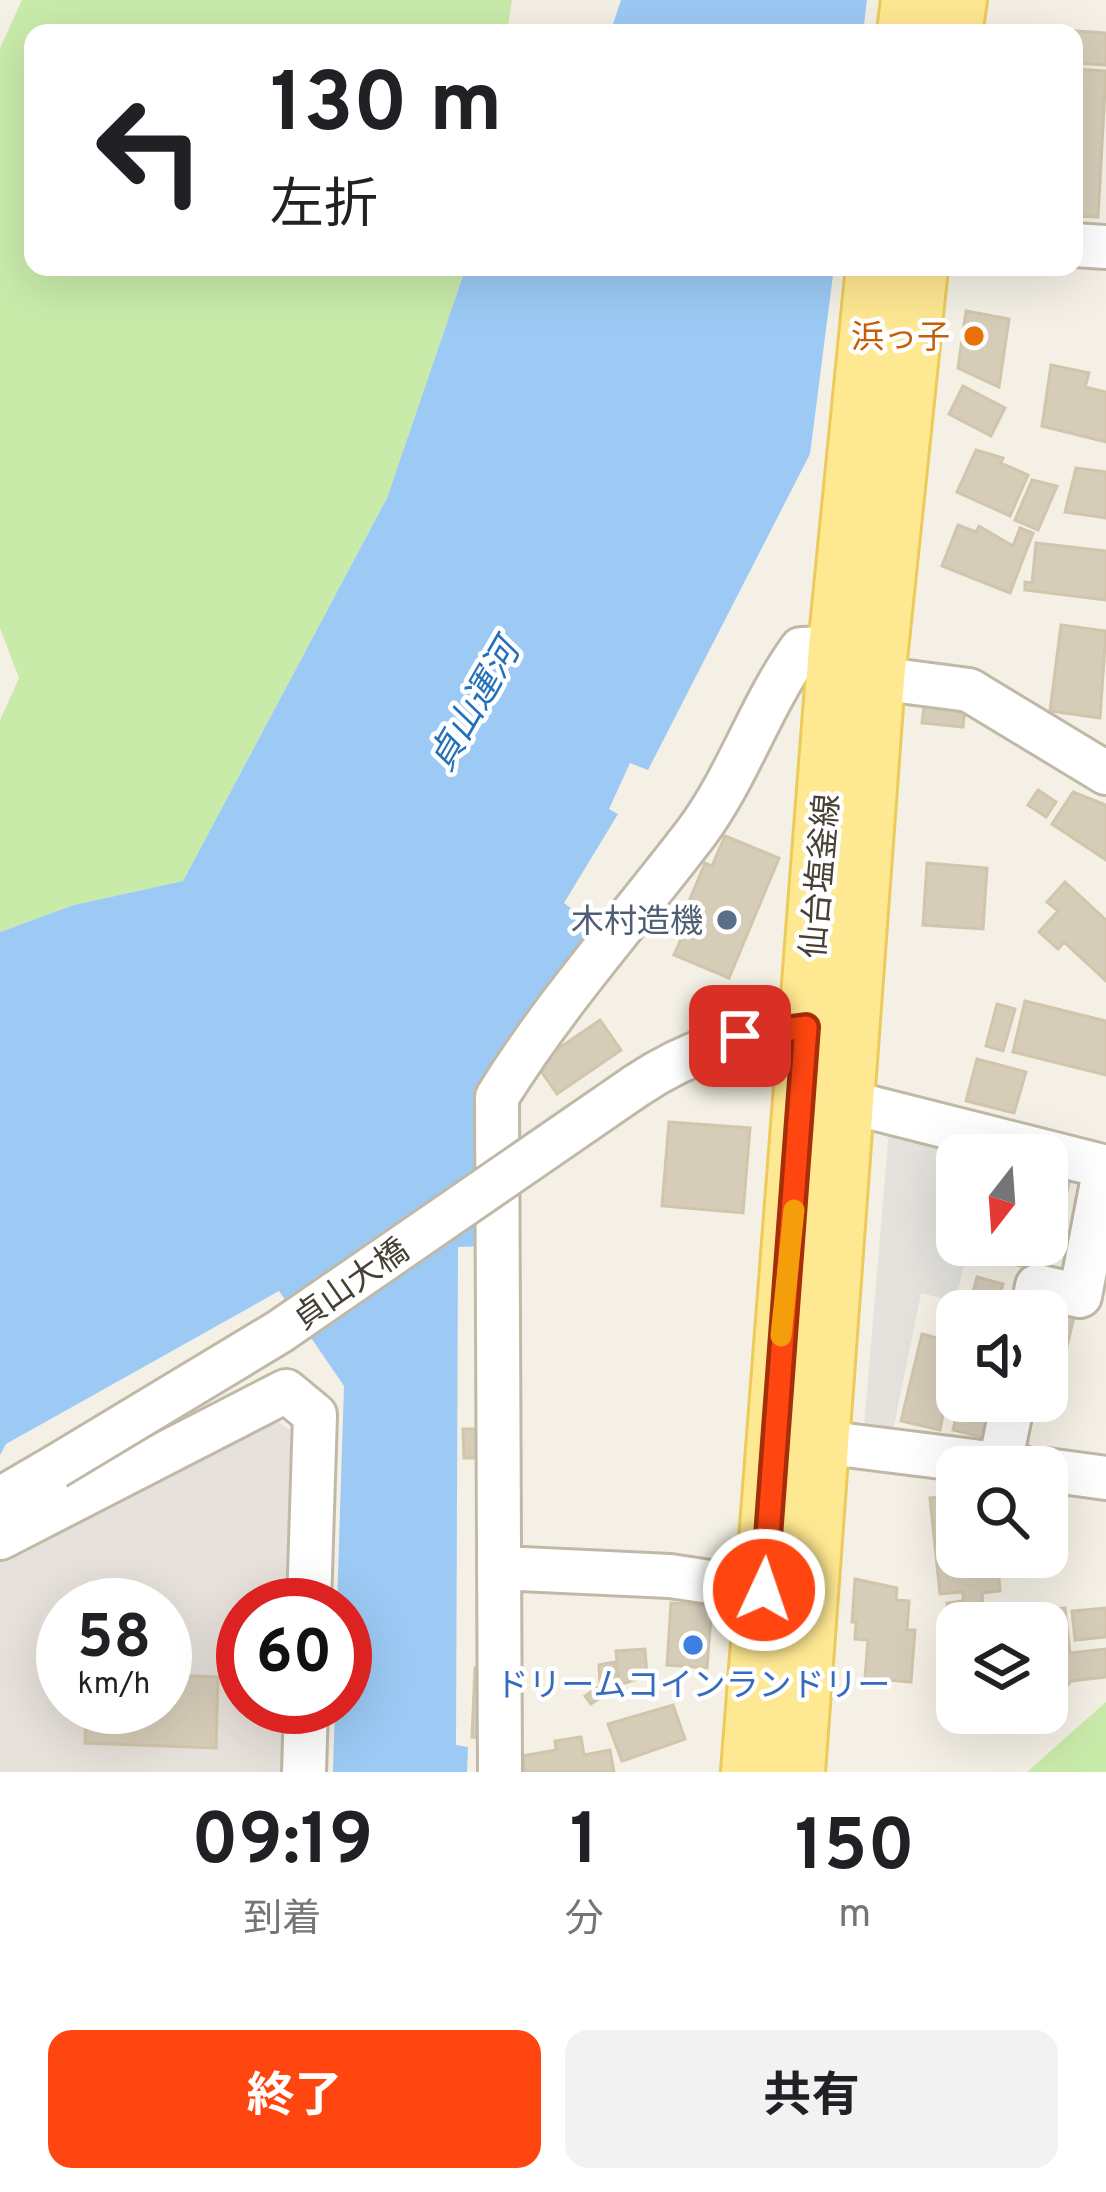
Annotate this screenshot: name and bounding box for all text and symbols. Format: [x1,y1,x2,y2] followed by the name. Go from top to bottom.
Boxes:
[270,55,502,161] text: 130 m
[72,72,228,228] icon: left
[270,174,378,243] text: 左折
[851,319,950,361] place label: 浜っ子
[961,323,987,349] marker: 浜っ子
[421,628,535,781] water label: 貞山運河
[795,792,851,960] street label: 仙台塩釜線
[571,903,703,945] place label: 木村造機
[714,907,740,933] marker: 木村造機
[689,985,791,1087] pin
[707,1003,773,1069] icon: arrive
[936,1134,1068,1266] north arrow
[936,1134,1068,1734] map controls
[286,1231,418,1341] street label: 貞山大橋
[936,1290,1068,1422] button: sound
[936,1446,1068,1578] button: search
[701,1527,827,1653] position arrow
[216,1578,372,1734] speed limit sign: 60
[936,1602,1068,1734] button: layers
[77,1603,151,1679] text: 58
[680,1632,706,1658] marker: ドリームコインランドリー
[78,1667,150,1704] text: km/h
[495,1667,891,1709] place label: ドリームコインランドリー
[191,1798,373,1890] text: 09:19
[570,1798,598,1890] text: 1
[795,1804,915,1896] text: 150
[838,1892,871,1941] text: m
[243,1897,321,1946] text: 到着
[565,1897,604,1946] text: 分
[48,2030,541,2168] button: 終了
[565,2030,1058,2168] button: 共有

